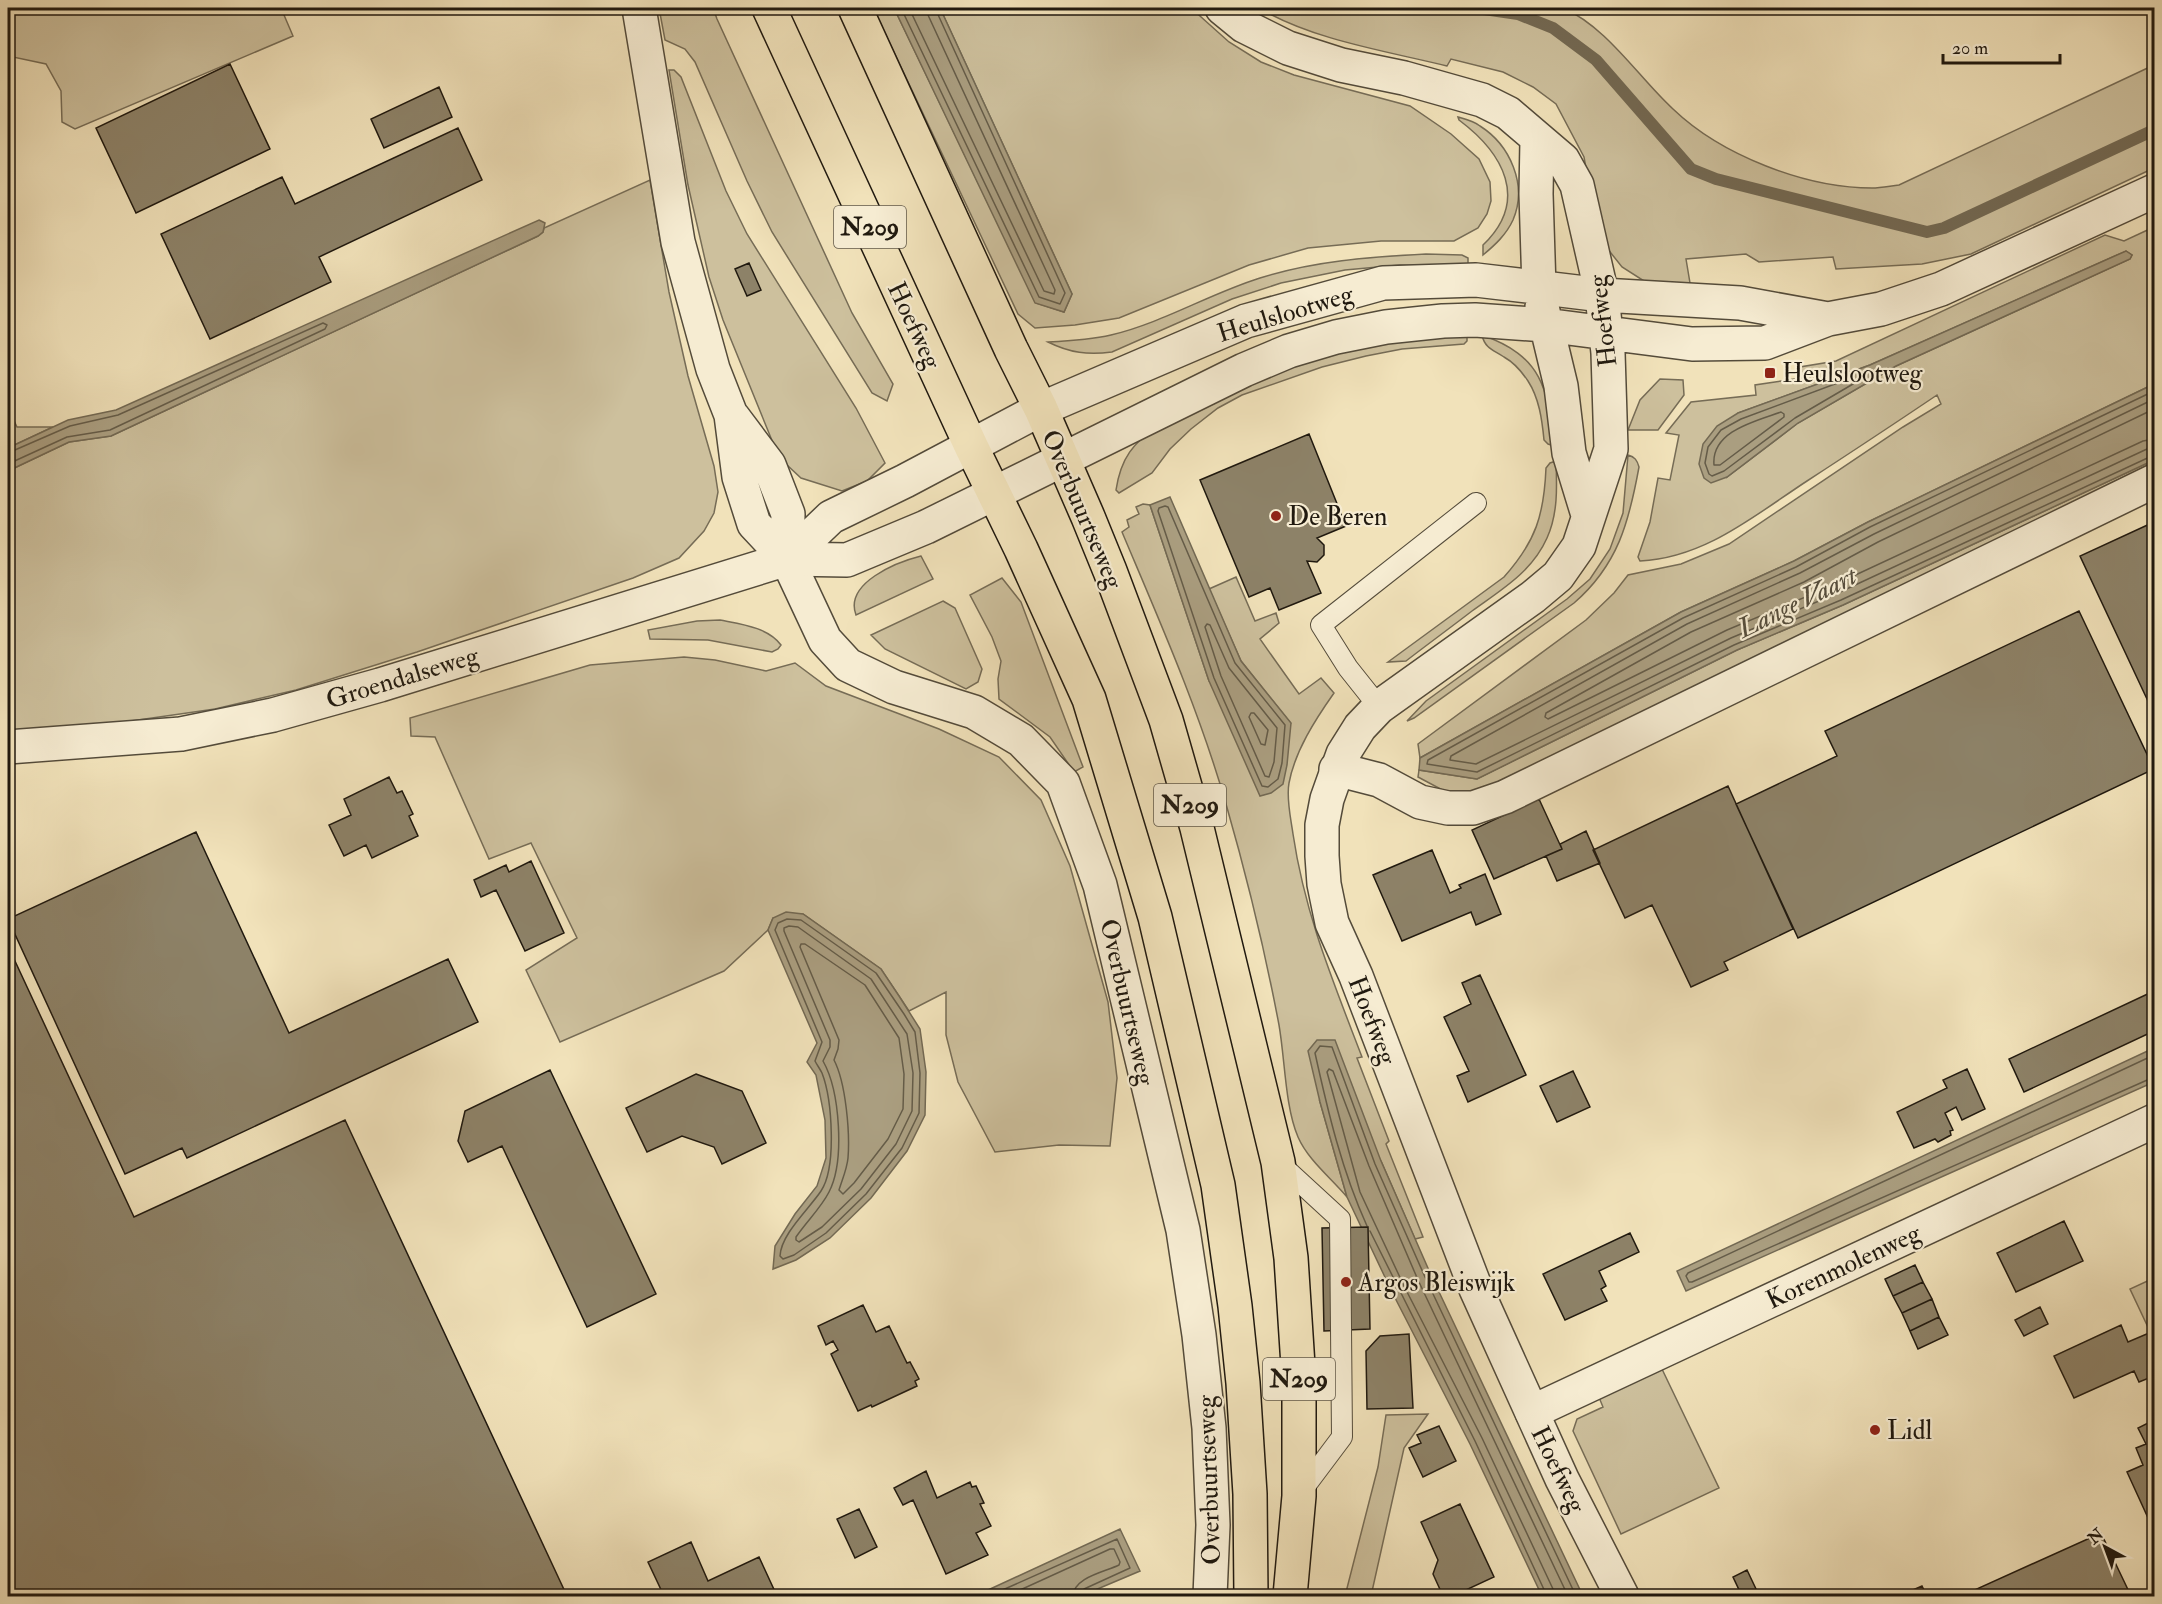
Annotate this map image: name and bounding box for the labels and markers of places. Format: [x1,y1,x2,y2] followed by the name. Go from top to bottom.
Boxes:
[1782,358,1924,390] place label: Heulslootweg
[1763,366,1777,380] marker: Heulslootweg
[1288,501,1387,533] place label: De Beren
[1269,509,1283,523] marker: De Beren
[1357,1267,1516,1299] place label: Argos Bleiswijk
[1339,1275,1353,1289] marker: Argos Bleiswijk
[1887,1415,1932,1447] place label: Lidl
[1868,1423,1882,1437] marker: Lidl

